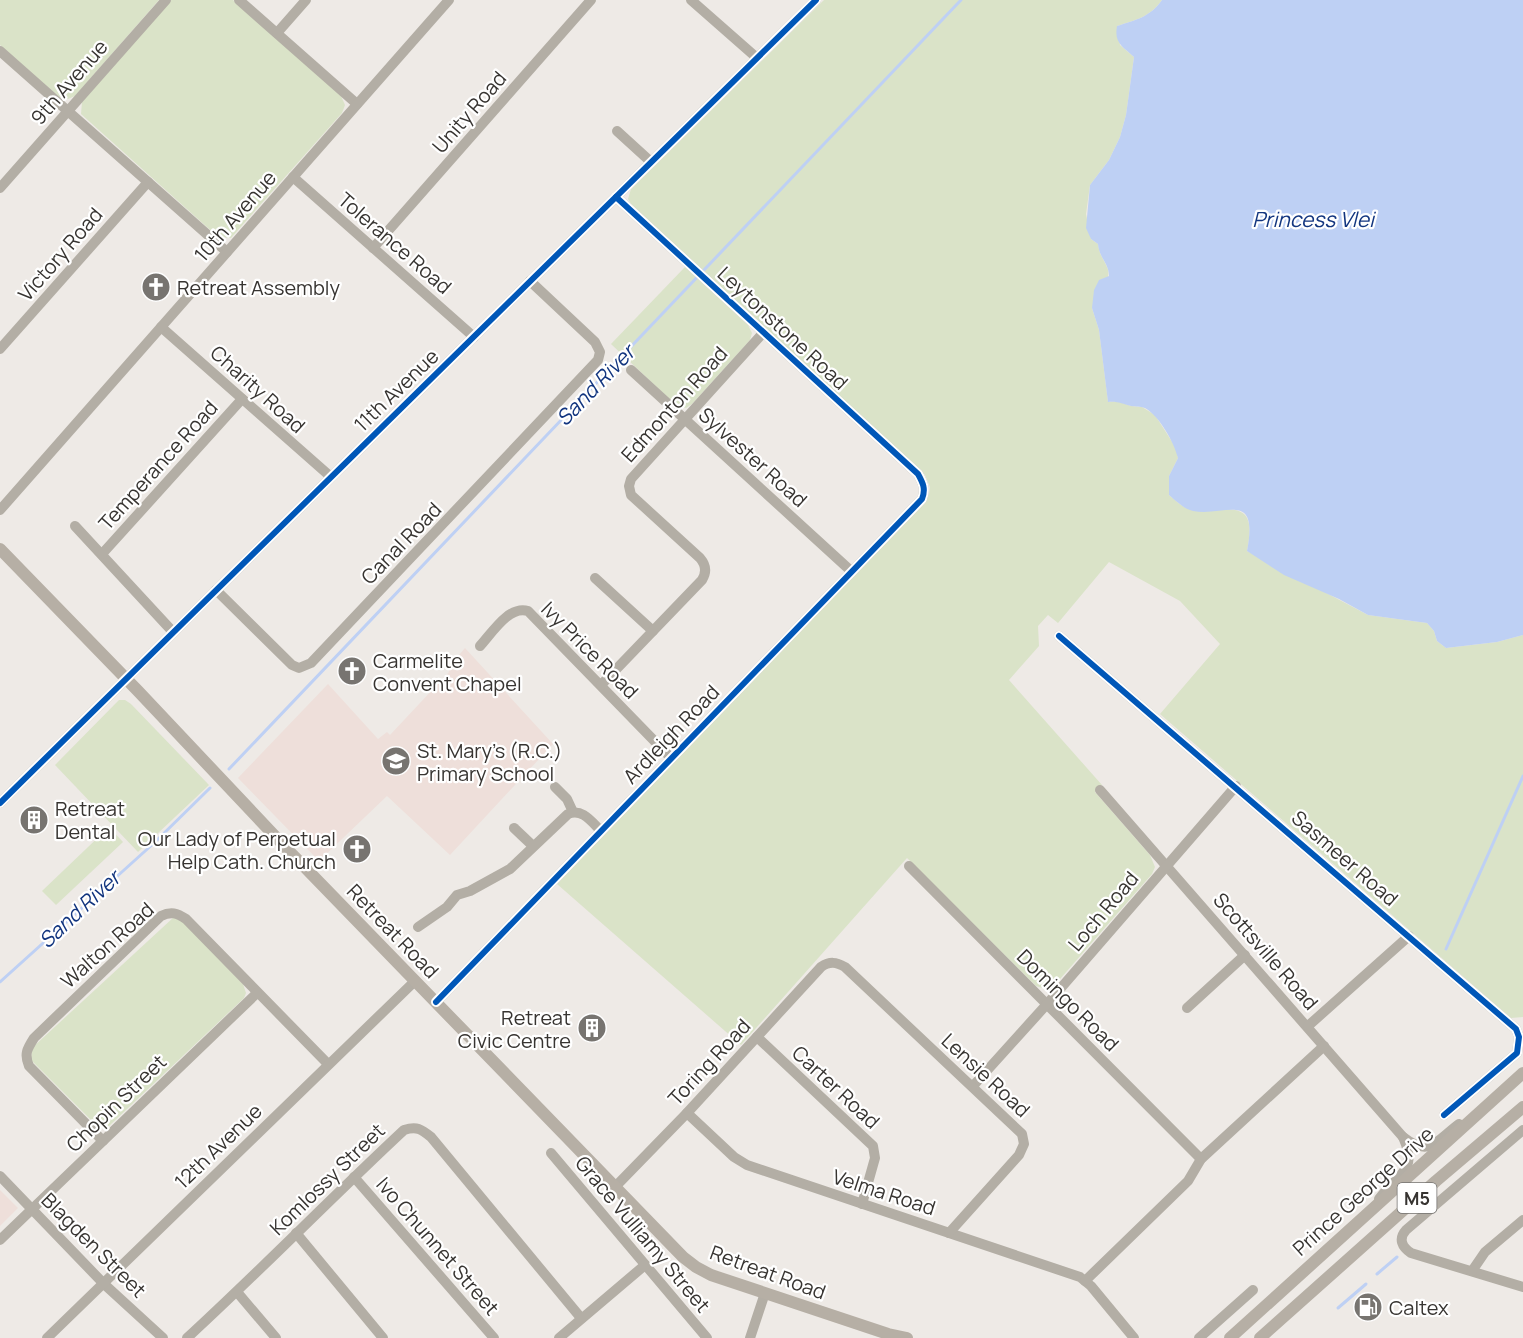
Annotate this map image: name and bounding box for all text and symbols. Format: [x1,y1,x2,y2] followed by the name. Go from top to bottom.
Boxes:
[24,34,114,130] street label: 9th Avenue
[426,65,512,159] street label: Unity Road
[188,165,282,267] street label: 10th Avenue
[333,186,457,300] street label: Tolerance Road
[12,201,108,307] street label: Victory Road
[1252,205,1377,233] water label: Princess Vlei
[712,260,854,396] street label: Leytonstone Road
[140,271,172,303] church icon: Retreat Assembly
[177,274,340,301] place label: Retreat Assembly
[550,337,642,431] water label: Sand River
[205,339,311,439] street label: Charity Road
[615,341,733,467] street label: Edmonton Road
[348,343,444,437] street label: 11th Avenue
[92,394,224,536] street label: Temperance Road
[693,401,813,513] street label: Sylvester Road
[355,496,447,590] street label: Canal Road
[536,596,644,704] street label: Ivy Price Road
[373,647,522,697] place label: Carmelite Convent Chapel
[336,655,368,687] church icon: Carmelite Convent Chapel
[617,679,725,789] street label: Ardleigh Road
[417,737,562,787] place label: St. Mary's (R.C.) Primary School
[380,745,412,777] school or university icon: St. Mary's (R.C.) Primary School
[55,795,125,845] place label: Retreat Dental
[18,804,50,836] building icon: Retreat Dental
[1286,804,1404,912] street label: Sasmeer Road
[138,825,336,875] place label: Our Lady of Perpetual Help Cath. Church
[341,833,373,865] church icon: Our Lady of Perpetual Help Cath. Church
[32,862,128,954] water label: Sand River
[1062,865,1144,957] street label: Loch Road
[341,878,445,984] street label: Retreat Road
[1208,887,1324,1015] street label: Scottsville Road
[55,896,159,994] street label: Walton Road
[1011,943,1125,1057] street label: Domingo Road
[458,1004,571,1054] place label: Retreat Civic Centre
[576,1012,608,1044] building icon: Retreat Civic Centre
[662,1013,756,1111] street label: Toring Road
[936,1027,1036,1123] street label: Lensie Road
[786,1039,886,1135] street label: Carter Road
[60,1048,172,1158] street label: Chopin Street
[168,1098,268,1194] street label: 12th Avenue
[264,1117,390,1241] street label: Komlossy Street
[1287,1120,1439,1262] street label: Prince George Drive
[569,1150,717,1318] street label: Grace Vulliamy Street
[829,1163,939,1221] street label: Velma Road
[371,1171,505,1321] street label: Ivo Chunnet Street
[1398,1183,1436,1213] road number: M5
[36,1187,152,1303] street label: Blagden Street
[706,1239,830,1305] street label: Retreat Road
[1352,1291,1384,1323] fuel station icon: Caltex
[1389,1294,1449,1321] place label: Caltex

